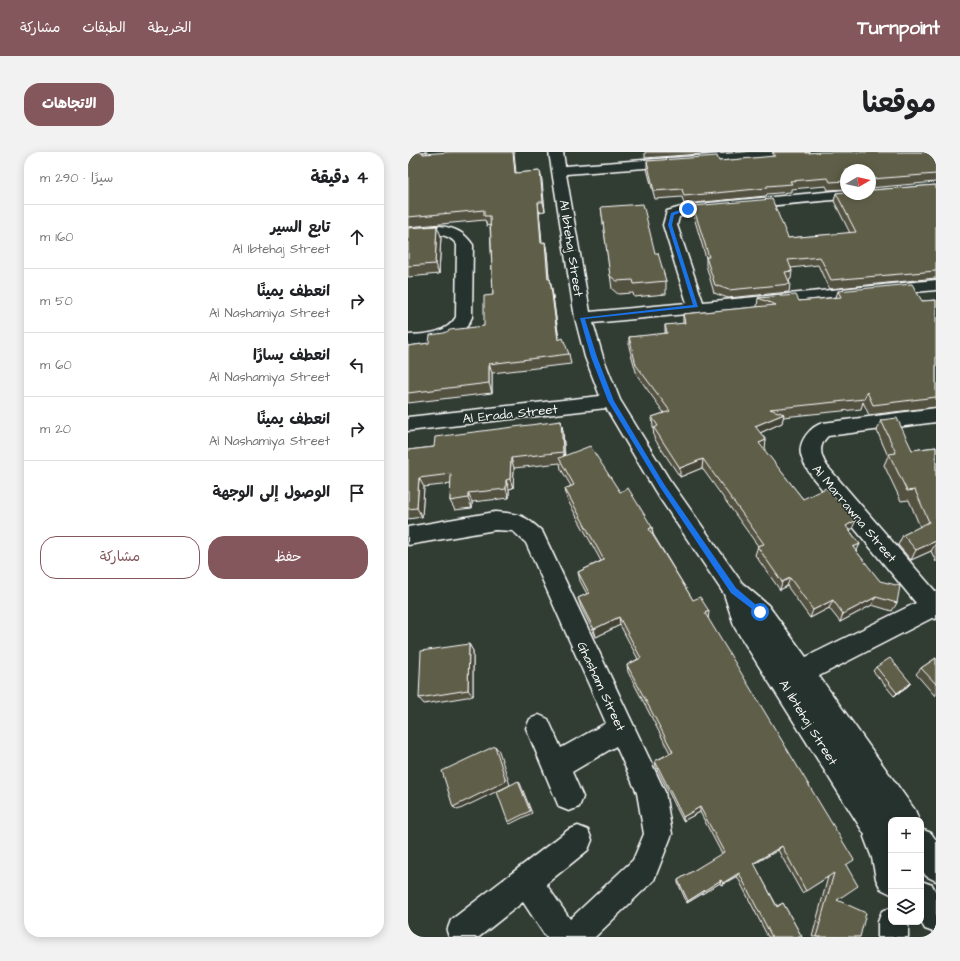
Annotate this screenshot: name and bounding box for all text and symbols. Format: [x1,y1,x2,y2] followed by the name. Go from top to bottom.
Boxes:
[857,15,940,42] text: Turnpoint
[20,18,60,38] text: مشاركة
[82,18,126,38] text: الطبقات
[148,18,191,38] text: الخريطة
[24,83,114,126] button: الاتجاهات
[862,84,936,123] text: موقعنا
[840,164,876,200] north arrow
[310,166,368,190] text: 4 دقيقة
[40,169,113,187] text: سيرًا · 290 m
[554,198,588,299] street label: Al Ibtehaj Street
[679,200,697,218] route end
[271,217,330,238] text: تابع السير
[346,226,368,248] icon: ahead
[40,228,73,246] text: 160 m
[232,240,330,258] text: Al Ibtehaj Street
[257,281,330,302] text: انعطف يمينًا
[346,290,368,312] icon: right
[40,292,73,310] text: 50 m
[209,304,330,322] text: Al Nashamiya Street
[253,345,330,366] text: انعطف يسارًا
[346,354,368,376] icon: left
[40,356,72,374] text: 60 m
[209,368,330,386] text: Al Nashamiya Street
[462,400,559,428] street label: Al Erada Street
[257,409,330,430] text: انعطف يمينًا
[346,418,368,440] icon: right
[40,420,71,438] text: 20 m
[209,432,330,450] text: Al Nashamiya Street
[808,461,901,567] street label: Al Marrawna Street
[213,482,330,503] text: الوصول إلى الوجهة
[346,482,368,504] icon: arrive
[40,536,200,579] button: مشاركة
[208,536,368,579] button: حفظ
[751,603,769,621] route start
[572,639,630,735] street label: Ghasham Street
[775,676,842,769] street label: Al Ibtehaj Street
[888,817,924,925] map controls
[888,817,924,853] button: +
[888,853,924,889] button: −
[888,889,924,925] button: layers

